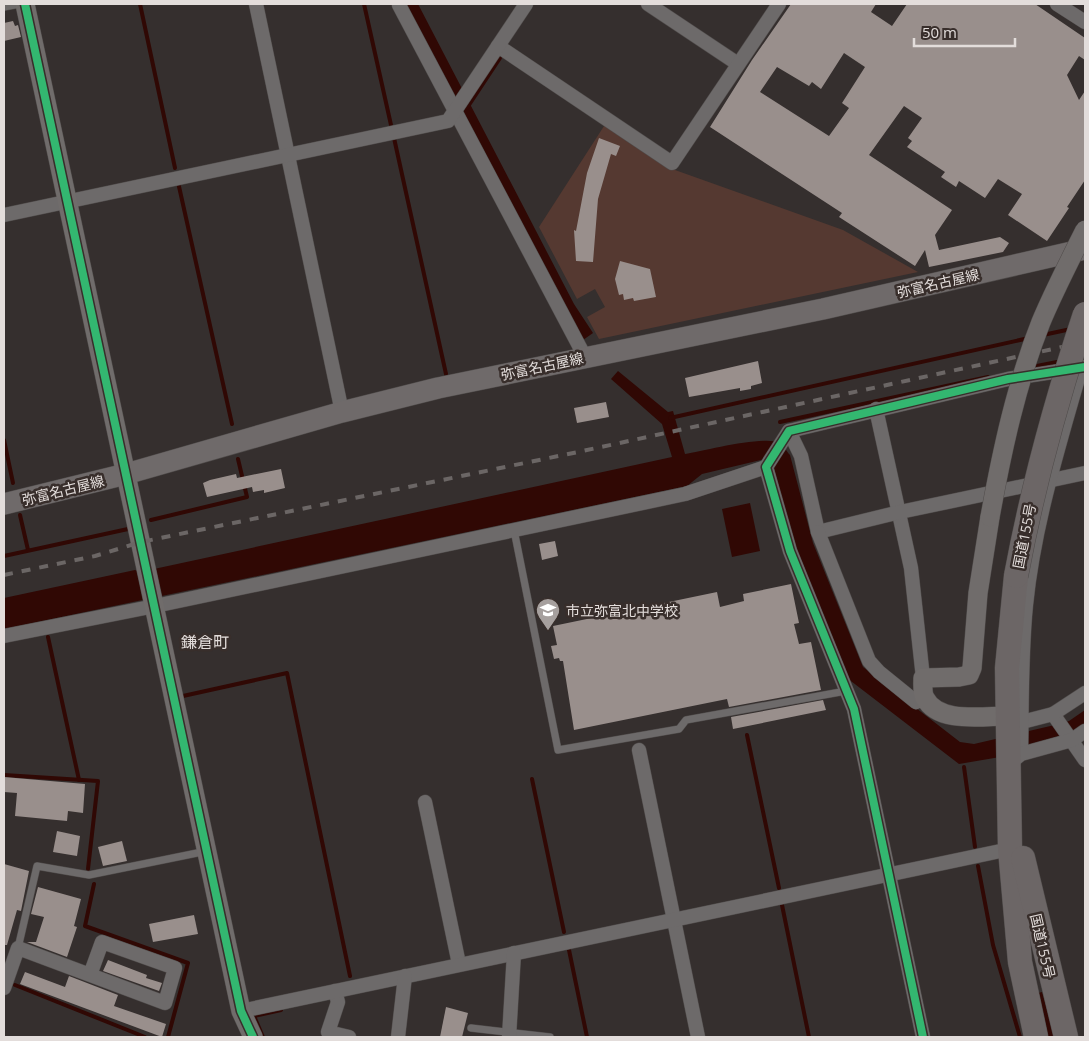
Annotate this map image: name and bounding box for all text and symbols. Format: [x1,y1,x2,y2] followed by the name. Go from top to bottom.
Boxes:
[914,15,1015,47] scale bar
[922,22,957,42] text: 50 m
[895,264,981,302] street label: 弥富名古屋線
[499,348,585,384] street label: 弥富名古屋線
[20,471,106,509] street label: 弥富名古屋線
[1008,502,1040,570] street label: 国道155号
[535,597,561,631] school or university icon: 市立弥富北中学校
[566,601,678,620] place label: 市立弥富北中学校
[181,631,229,653] district label: 鎌倉町
[1026,912,1060,980] street label: 国道155号

